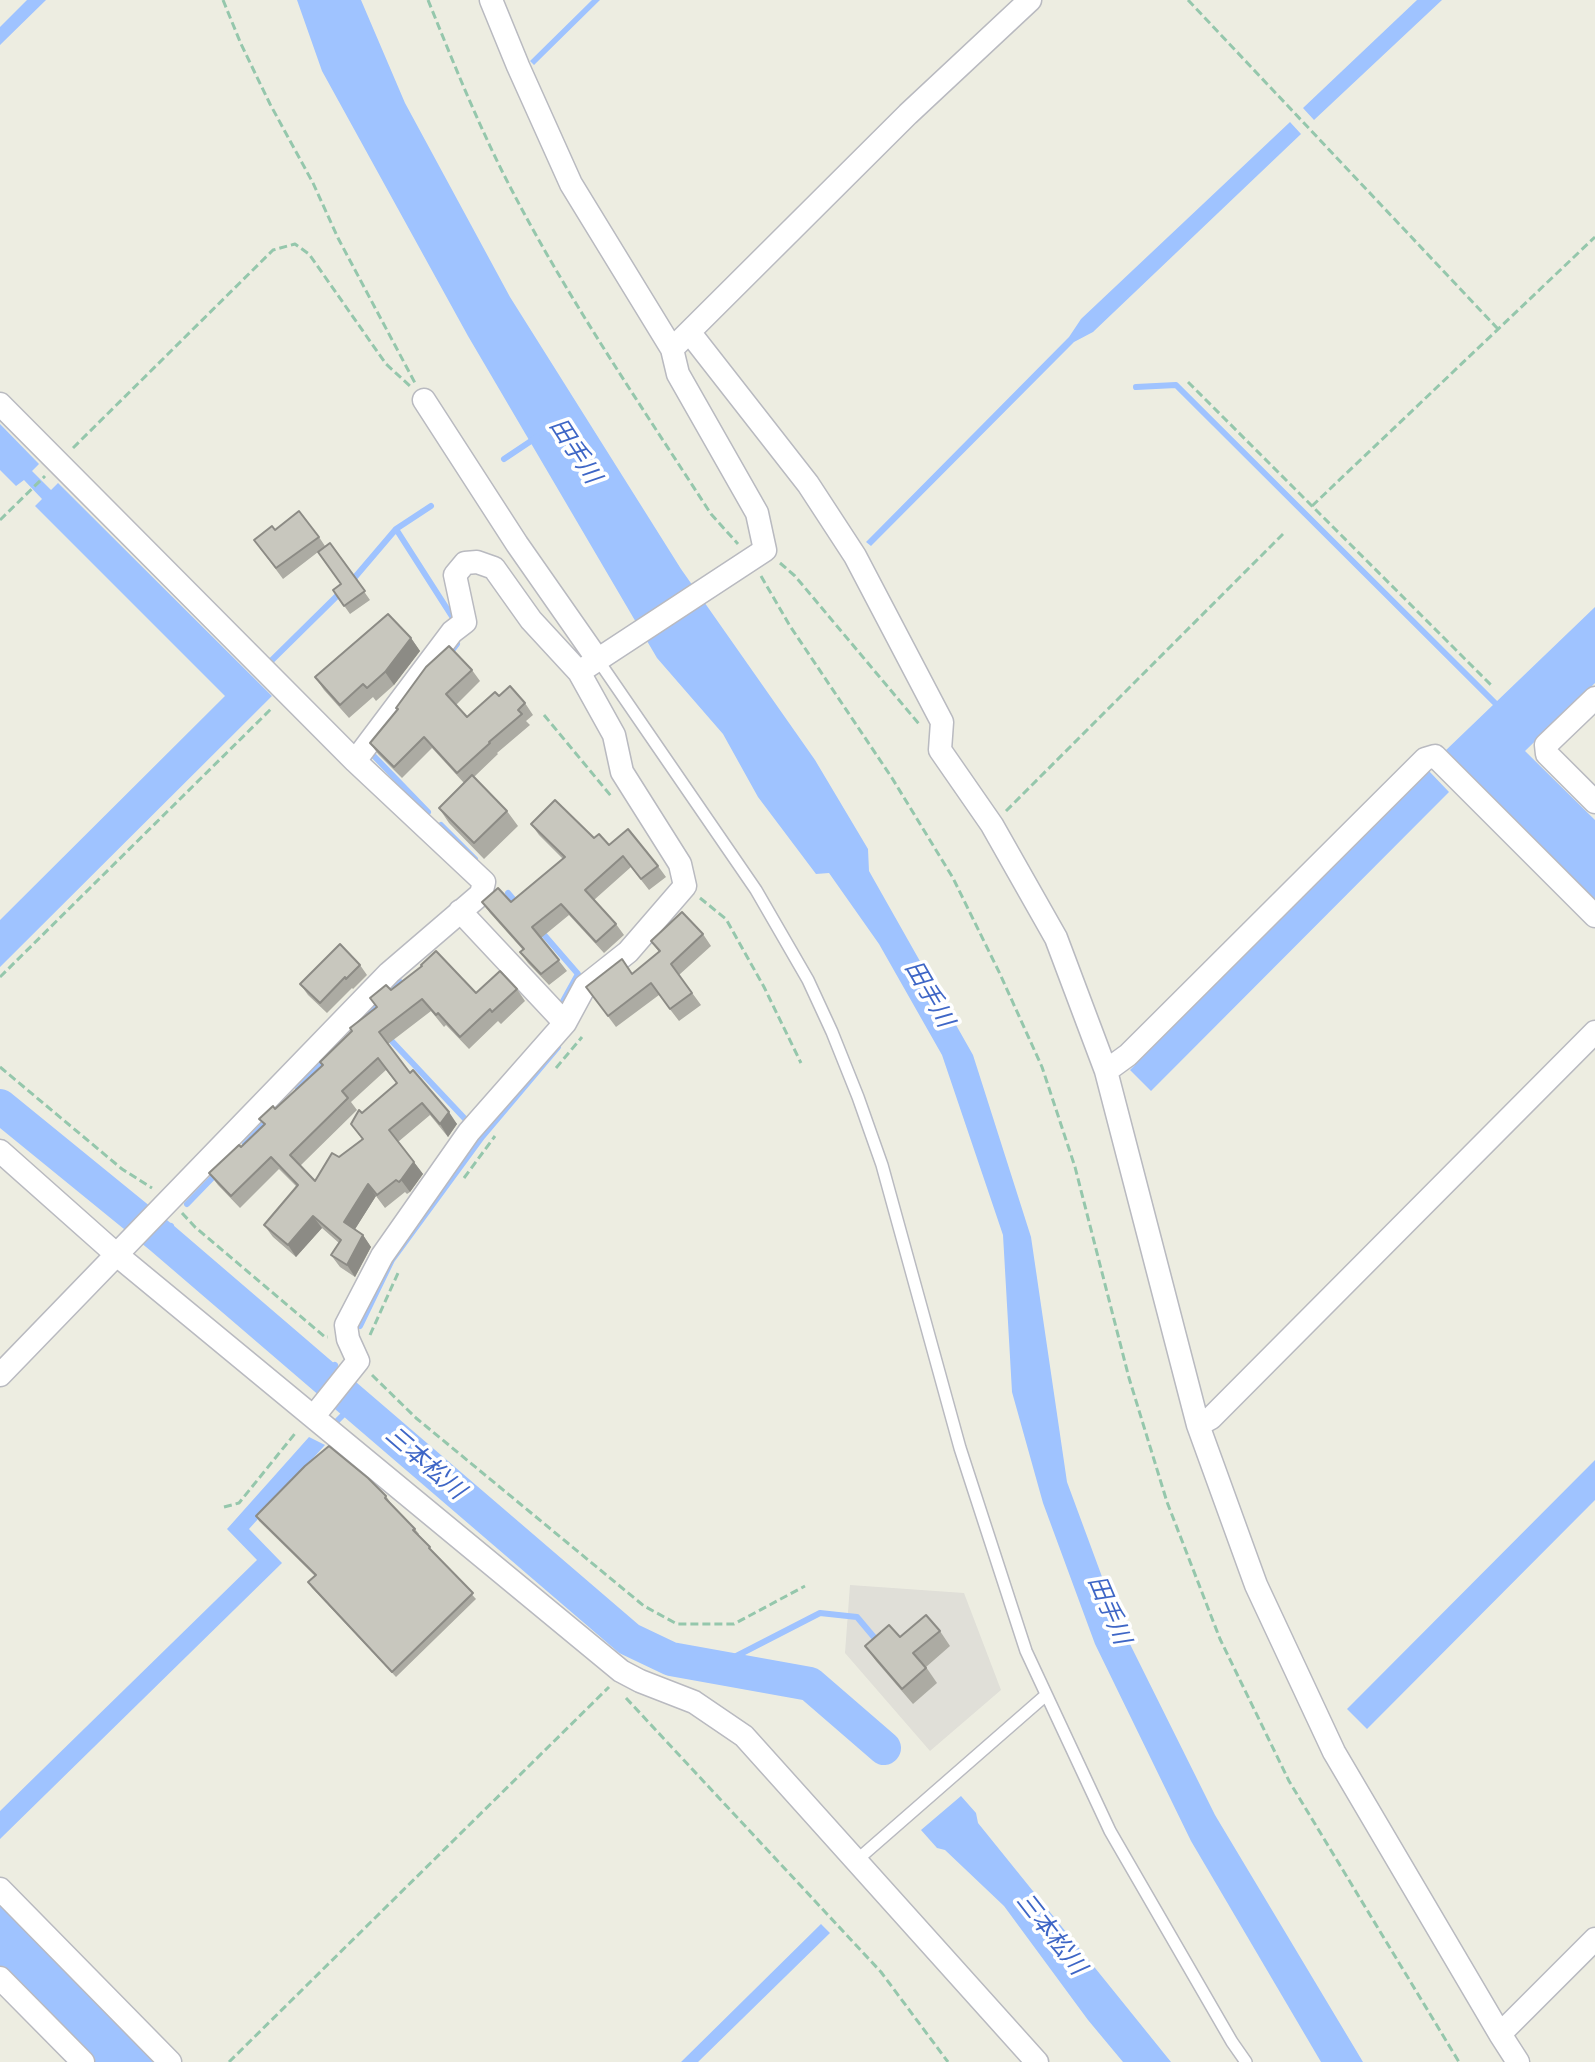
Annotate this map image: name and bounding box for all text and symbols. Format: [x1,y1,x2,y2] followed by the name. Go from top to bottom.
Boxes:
[543,413,607,489] water label: 田手川
[899,956,959,1032] water label: 田手川
[379,1421,471,1505] water label: 三本松川
[1082,1571,1136,1649] water label: 田手川
[1010,1887,1092,1981] water label: 三本松川

